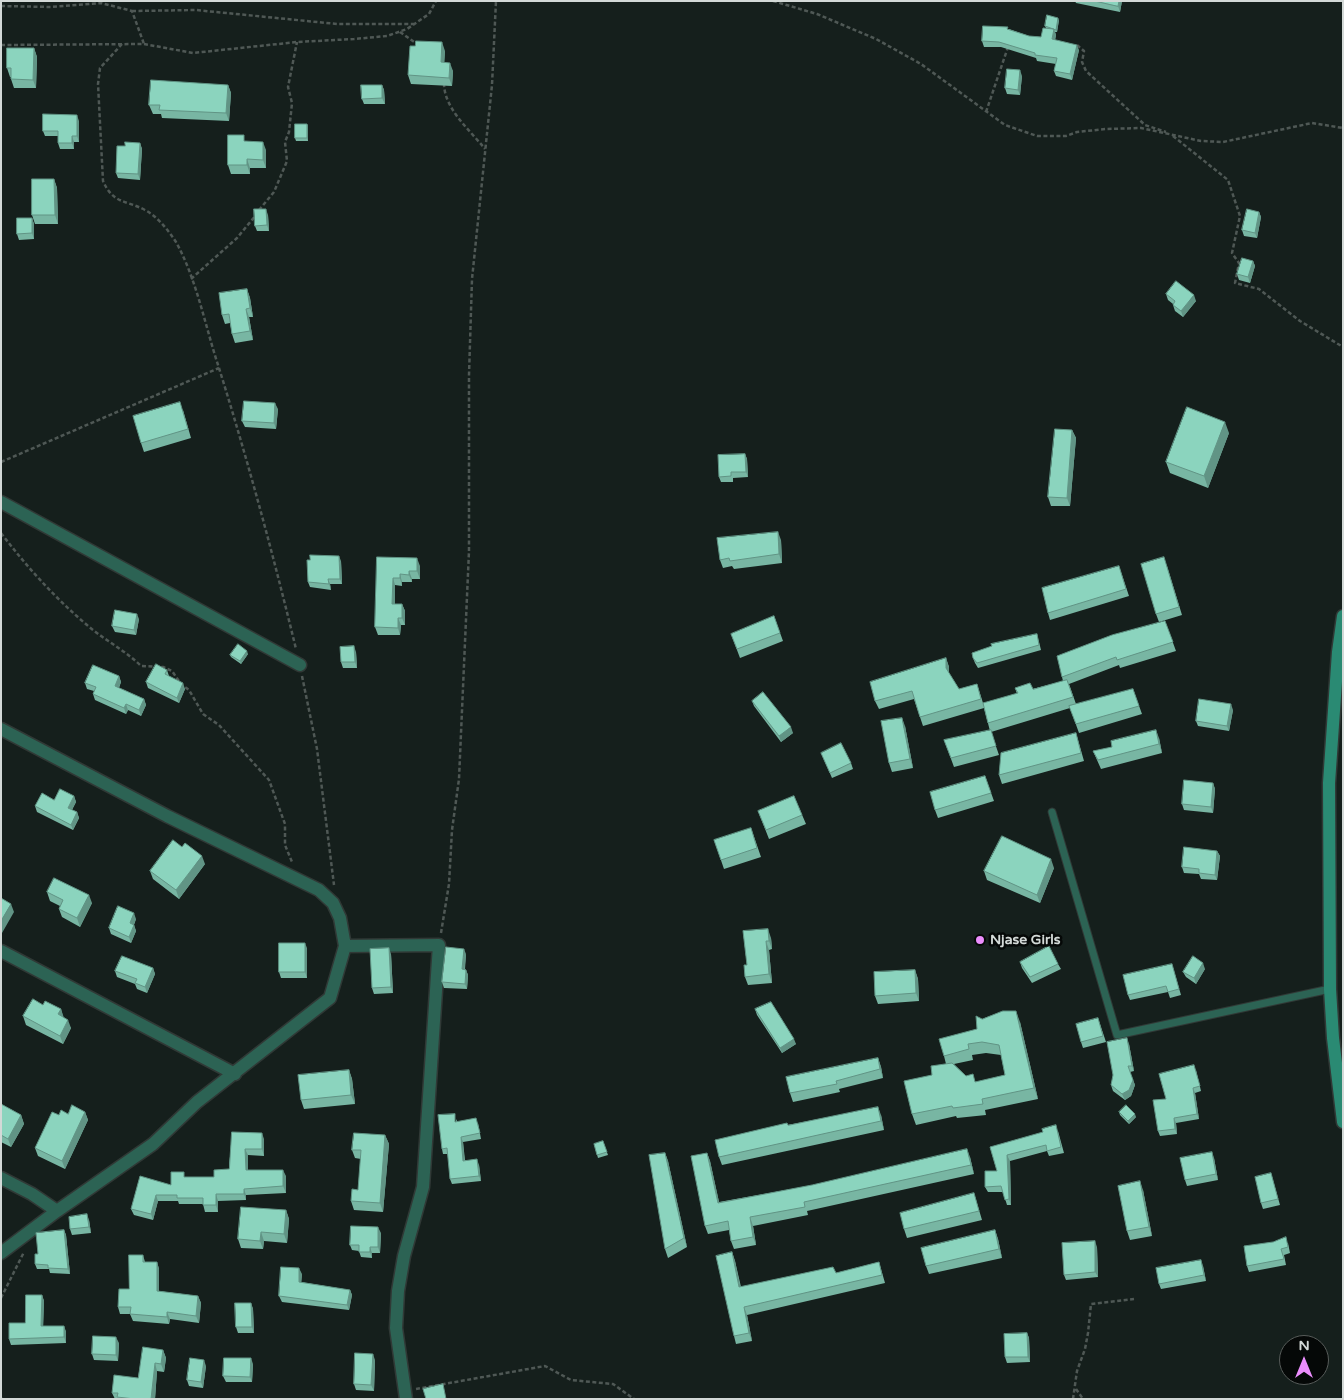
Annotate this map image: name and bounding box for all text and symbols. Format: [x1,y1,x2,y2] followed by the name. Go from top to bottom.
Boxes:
[990,932,1060,948] place label: Njase Girls
[974,934,986,946] marker: Njase Girls
[1279,1335,1329,1385] north arrow
[1298,1337,1310,1354] text: N

